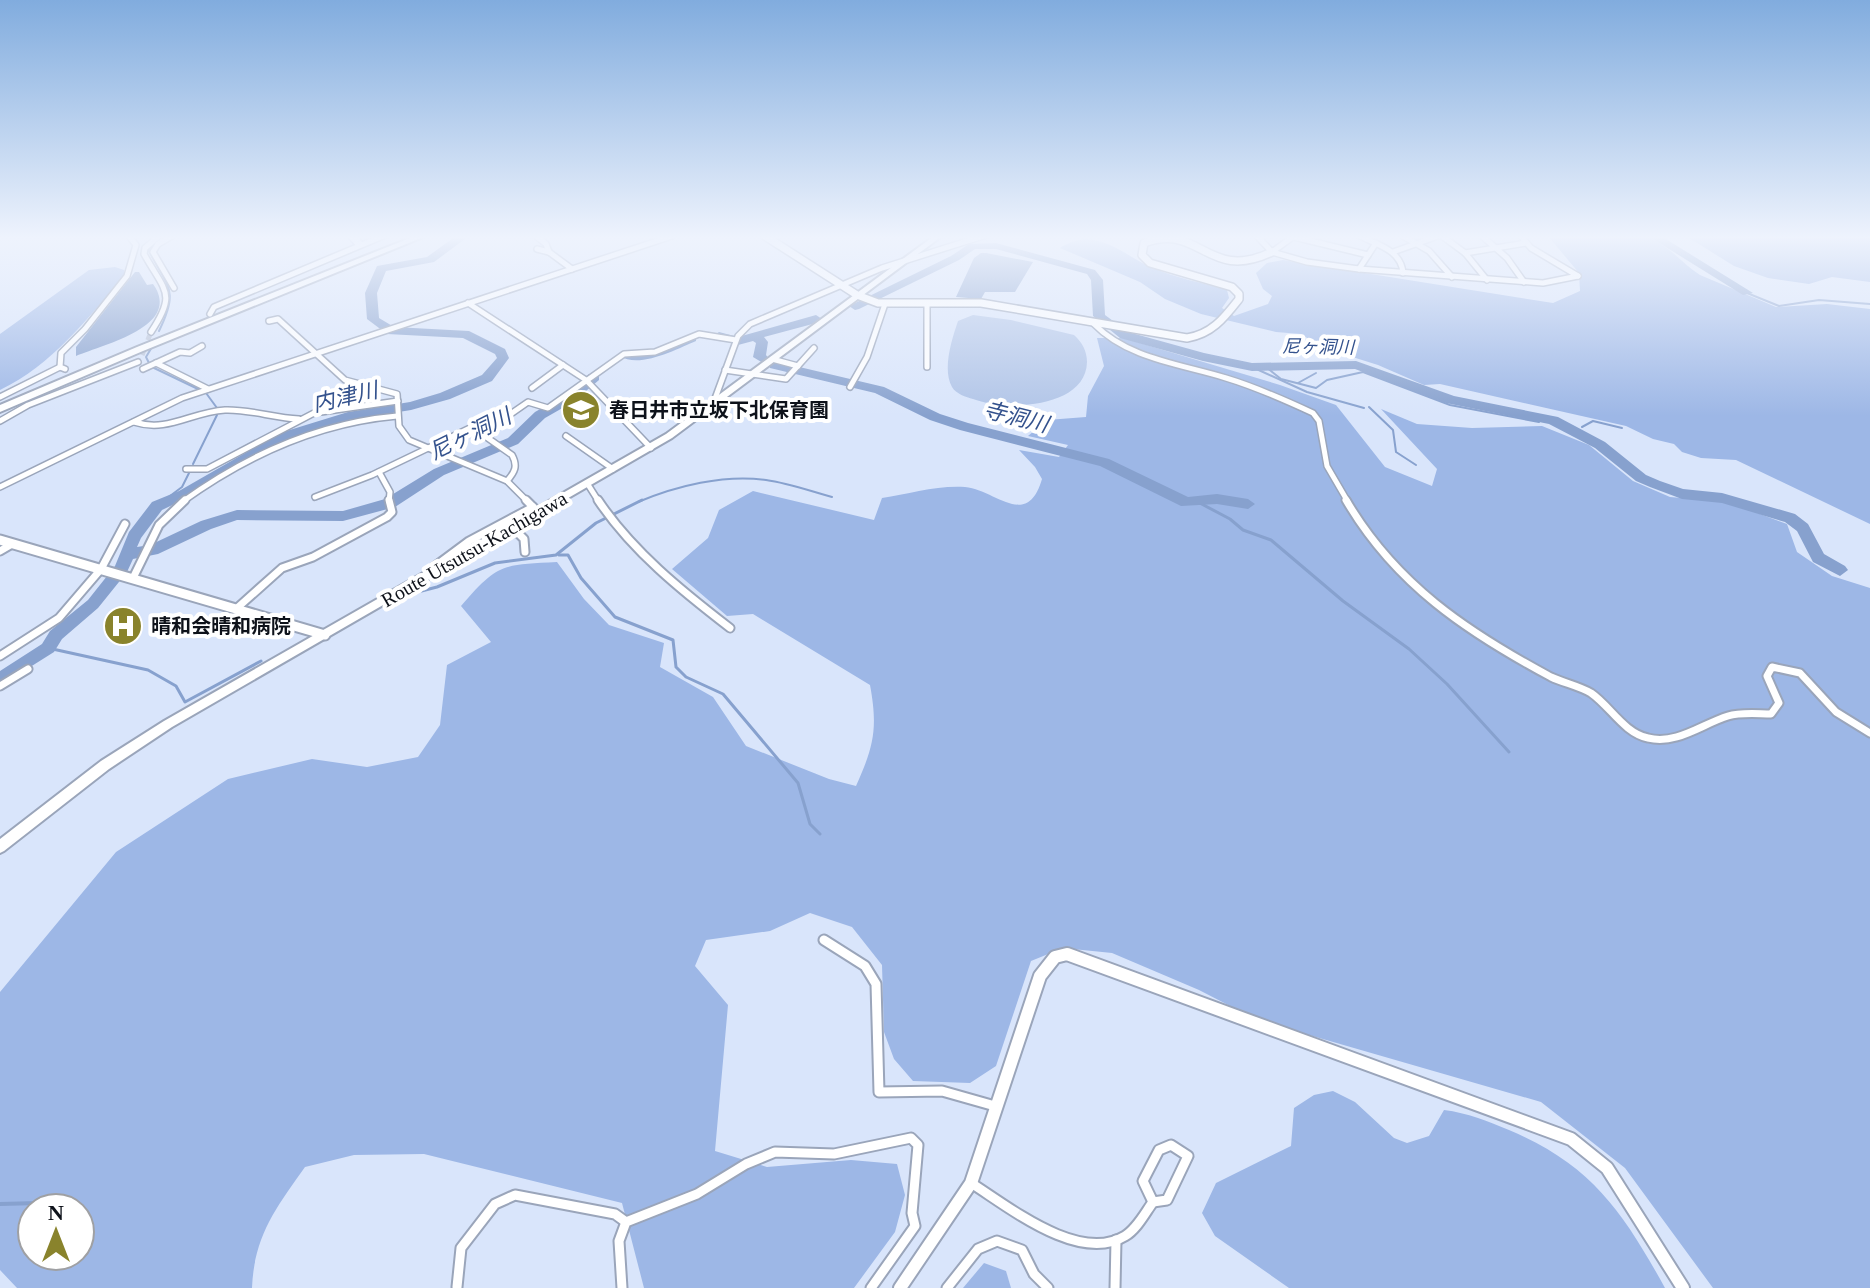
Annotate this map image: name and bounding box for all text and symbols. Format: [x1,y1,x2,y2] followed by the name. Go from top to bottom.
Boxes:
[1282,336,1356,358] water label: 尼ヶ洞川
[310,377,382,417] water label: 内津川
[560,389,602,431] school or university icon: 春日井市立坂下北保育園
[981,397,1053,438] water label: 寺洞川
[609,399,829,421] place label: 春日井市立坂下北保育園
[425,403,517,465] water label: 尼ヶ洞川
[377,487,571,612] street label: Route Utsutsu-Kachigawa
[102,605,144,647] hospital icon: 晴和会晴和病院
[151,615,291,637] place label: 晴和会晴和病院
[16,1192,96,1272] north arrow
[48,1200,64,1225] text: N

